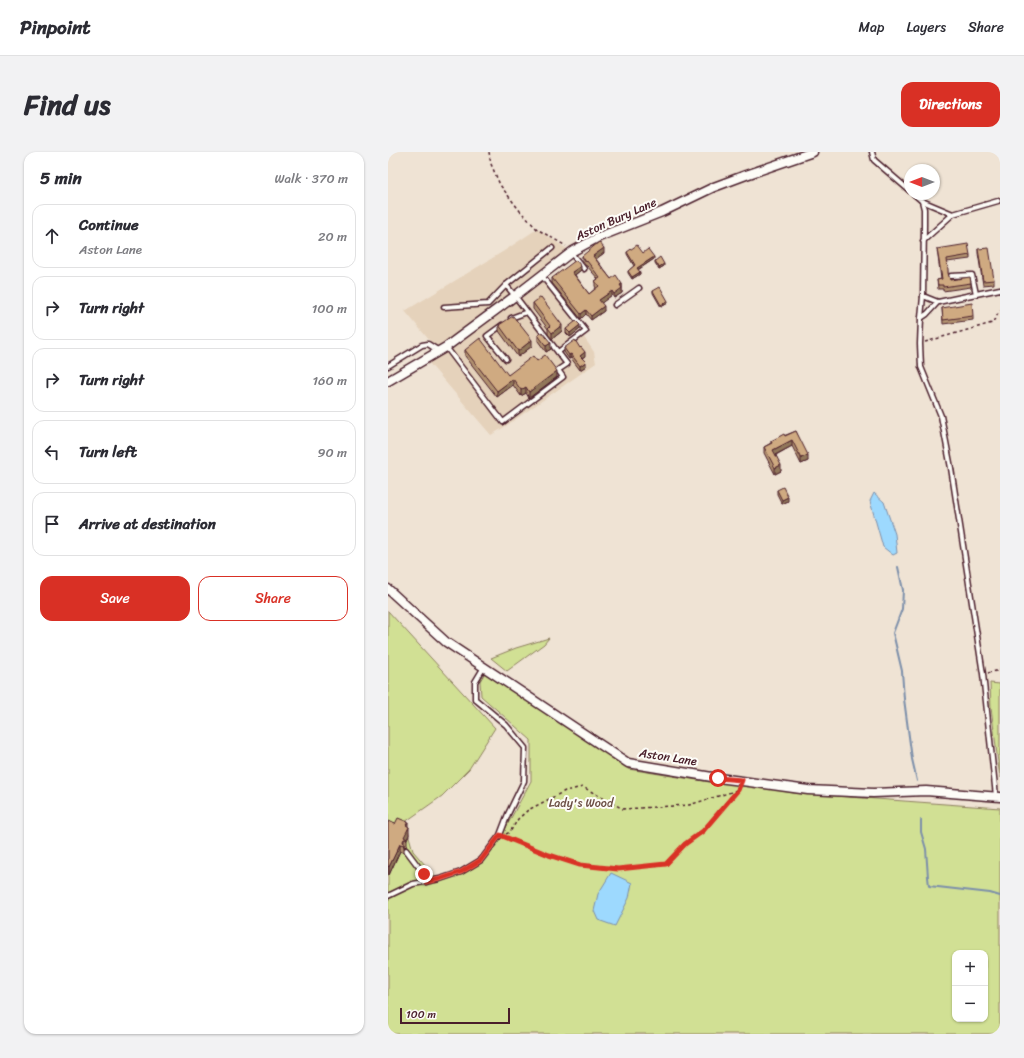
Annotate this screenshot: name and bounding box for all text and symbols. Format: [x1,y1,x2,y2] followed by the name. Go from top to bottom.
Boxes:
[20,11,91,44] text: Pinpoint
[859,15,884,40] text: Map
[906,15,946,40] text: Layers
[968,15,1004,40] text: Share
[24,80,111,129] text: Find us
[901,82,1000,127] button: Directions
[40,163,82,193] text: 5 min
[904,164,940,200] north arrow
[274,167,348,190] text: Walk · 370 m
[571,191,660,247] street label: Aston Bury Lane
[79,212,139,238] text: Continue
[41,225,63,247] icon: ahead
[318,225,347,248] text: 20 m
[79,238,142,261] text: Aston Lane
[79,295,144,321] text: Turn right
[41,297,63,319] icon: right
[312,297,347,320] text: 100 m
[79,367,144,393] text: Turn right
[41,369,63,391] icon: right
[312,369,347,392] text: 160 m
[79,439,137,465] text: Turn left
[41,441,63,463] icon: left
[317,441,347,464] text: 90 m
[79,511,216,537] text: Arrive at destination
[41,513,63,535] icon: arrive
[40,576,190,621] button: Save
[198,576,348,621] button: Share
[637,741,699,772] street label: Aston Lane
[709,769,727,787] route start
[549,792,615,814] park label: Lady's Wood
[415,865,433,883] route end
[952,950,988,1022] map controls
[952,950,988,986] button: +
[952,986,988,1022] button: −
[406,1005,436,1024] text: 100 m
[400,1006,510,1025] scale bar

